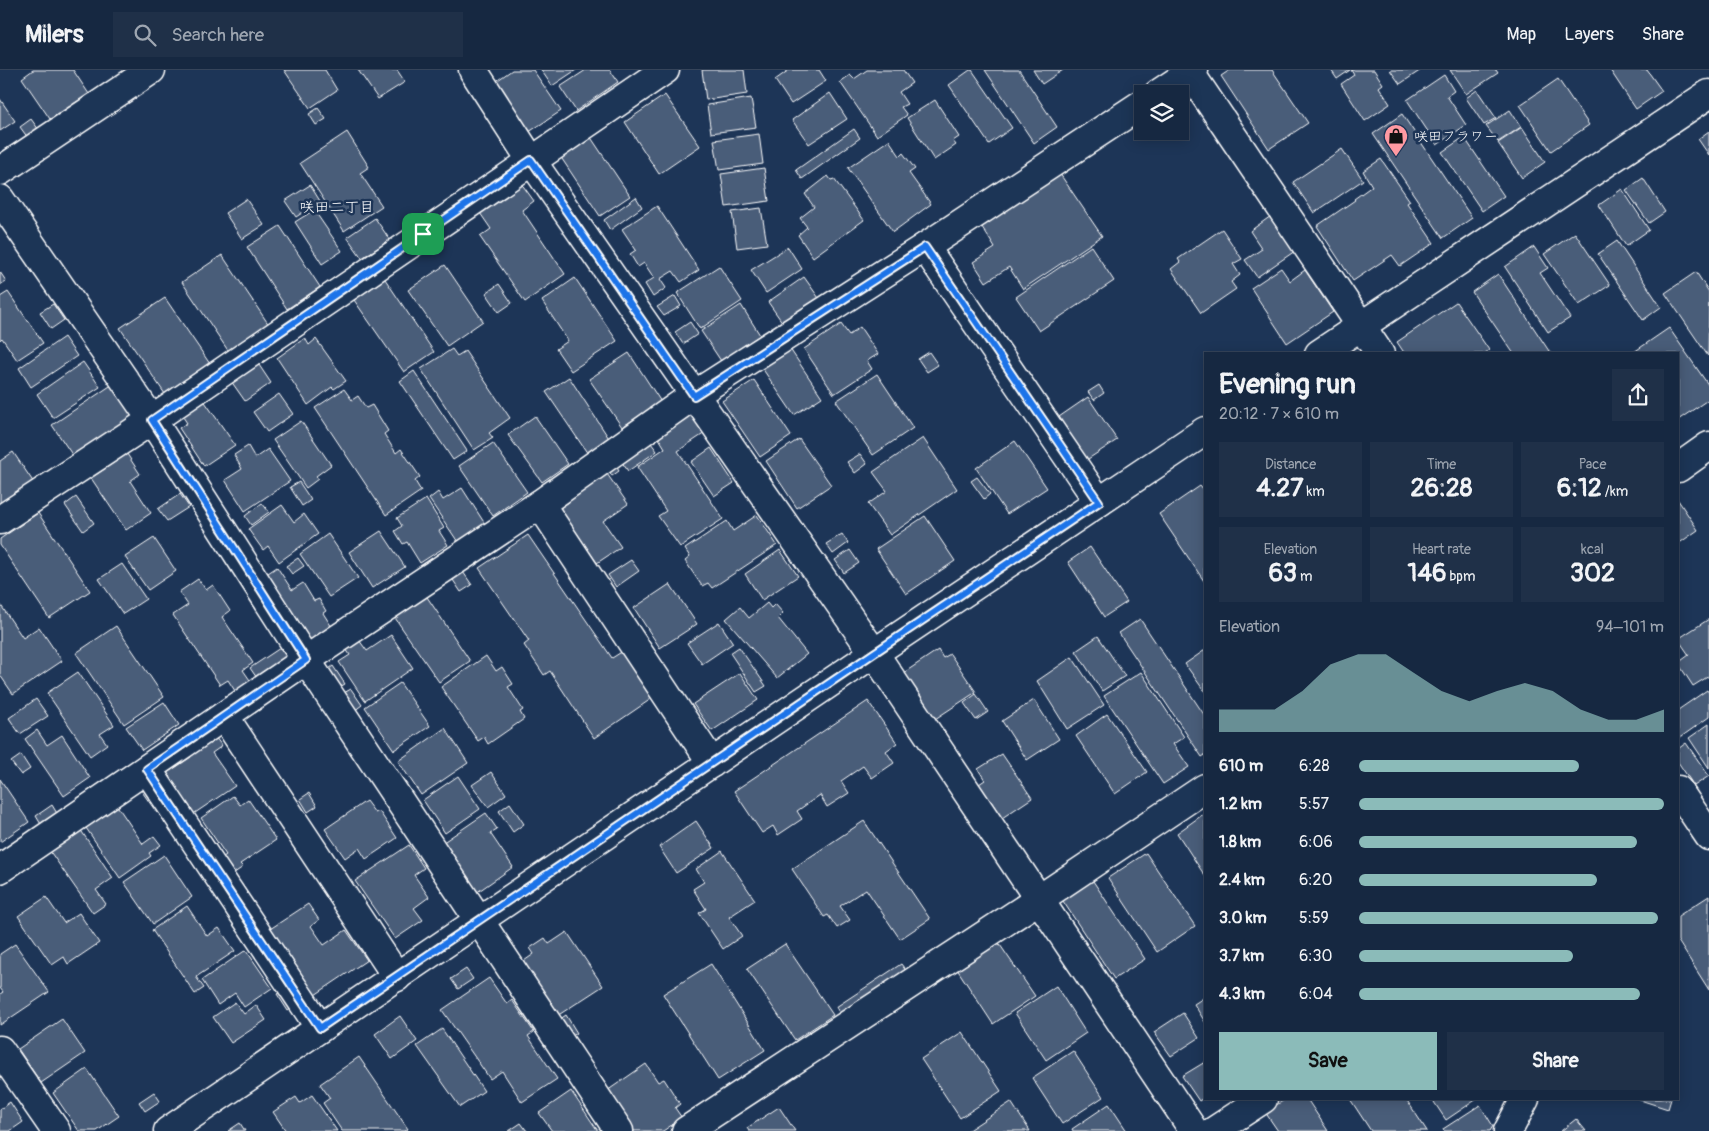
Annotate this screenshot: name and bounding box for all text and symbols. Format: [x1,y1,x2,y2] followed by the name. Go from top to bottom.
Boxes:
[113,12,463,57] search box
[25,20,83,49] text: Milers
[131,21,159,49] icon: search
[171,23,264,47] text: Search here
[1507,23,1536,46] text: Map
[1564,23,1614,46] text: Layers
[1642,23,1684,46] text: Share
[1134,85,1189,140] map controls
[1134,85,1189,140] button: layers
[1383,123,1409,157] shop icon: 咲田フラワー
[1414,128,1498,145] place label: 咲田フラワー
[299,198,375,217] district label: 咲田二丁目
[402,213,444,255] pin
[409,220,437,248] icon: arrive
[1219,367,1356,402] text: Evening run
[1612,369,1664,421] button: share
[1219,404,1339,424] text: 20:12 · 7 × 610 m
[1265,456,1316,473] text: Distance
[1427,456,1456,473] text: Time
[1579,456,1606,473] text: Pace
[1256,473,1303,504] text: 4.27
[1411,473,1472,504] text: 26:28
[1557,473,1602,504] text: 6:12
[1303,483,1325,500] text: km
[1602,483,1628,500] text: /km
[1264,541,1317,558] text: Elevation
[1412,541,1471,558] text: Heart rate
[1581,541,1604,558] text: kcal
[1269,558,1297,589] text: 63
[1408,558,1446,589] text: 146
[1570,558,1615,589] text: 302
[1297,568,1313,585] text: m
[1446,568,1475,585] text: bpm
[1219,617,1280,637] text: Elevation
[1596,617,1664,637] text: 94–101 m
[1219,756,1263,776] text: 610 m
[1299,756,1330,776] text: 6:28
[1219,794,1262,814] text: 1.2 km
[1299,794,1329,814] text: 5:57
[1219,832,1261,852] text: 1.8 km
[1299,832,1333,852] text: 6:06
[1219,870,1265,890] text: 2.4 km
[1299,870,1332,890] text: 6:20
[1219,908,1267,928] text: 3.0 km
[1299,908,1329,928] text: 5:59
[1219,946,1264,966] text: 3.7 km
[1299,946,1332,966] text: 6:30
[1219,984,1265,1004] text: 4.3 km
[1299,984,1333,1004] text: 6:04
[1219,1032,1437,1090] button: Save
[1447,1032,1664,1090] button: Share

